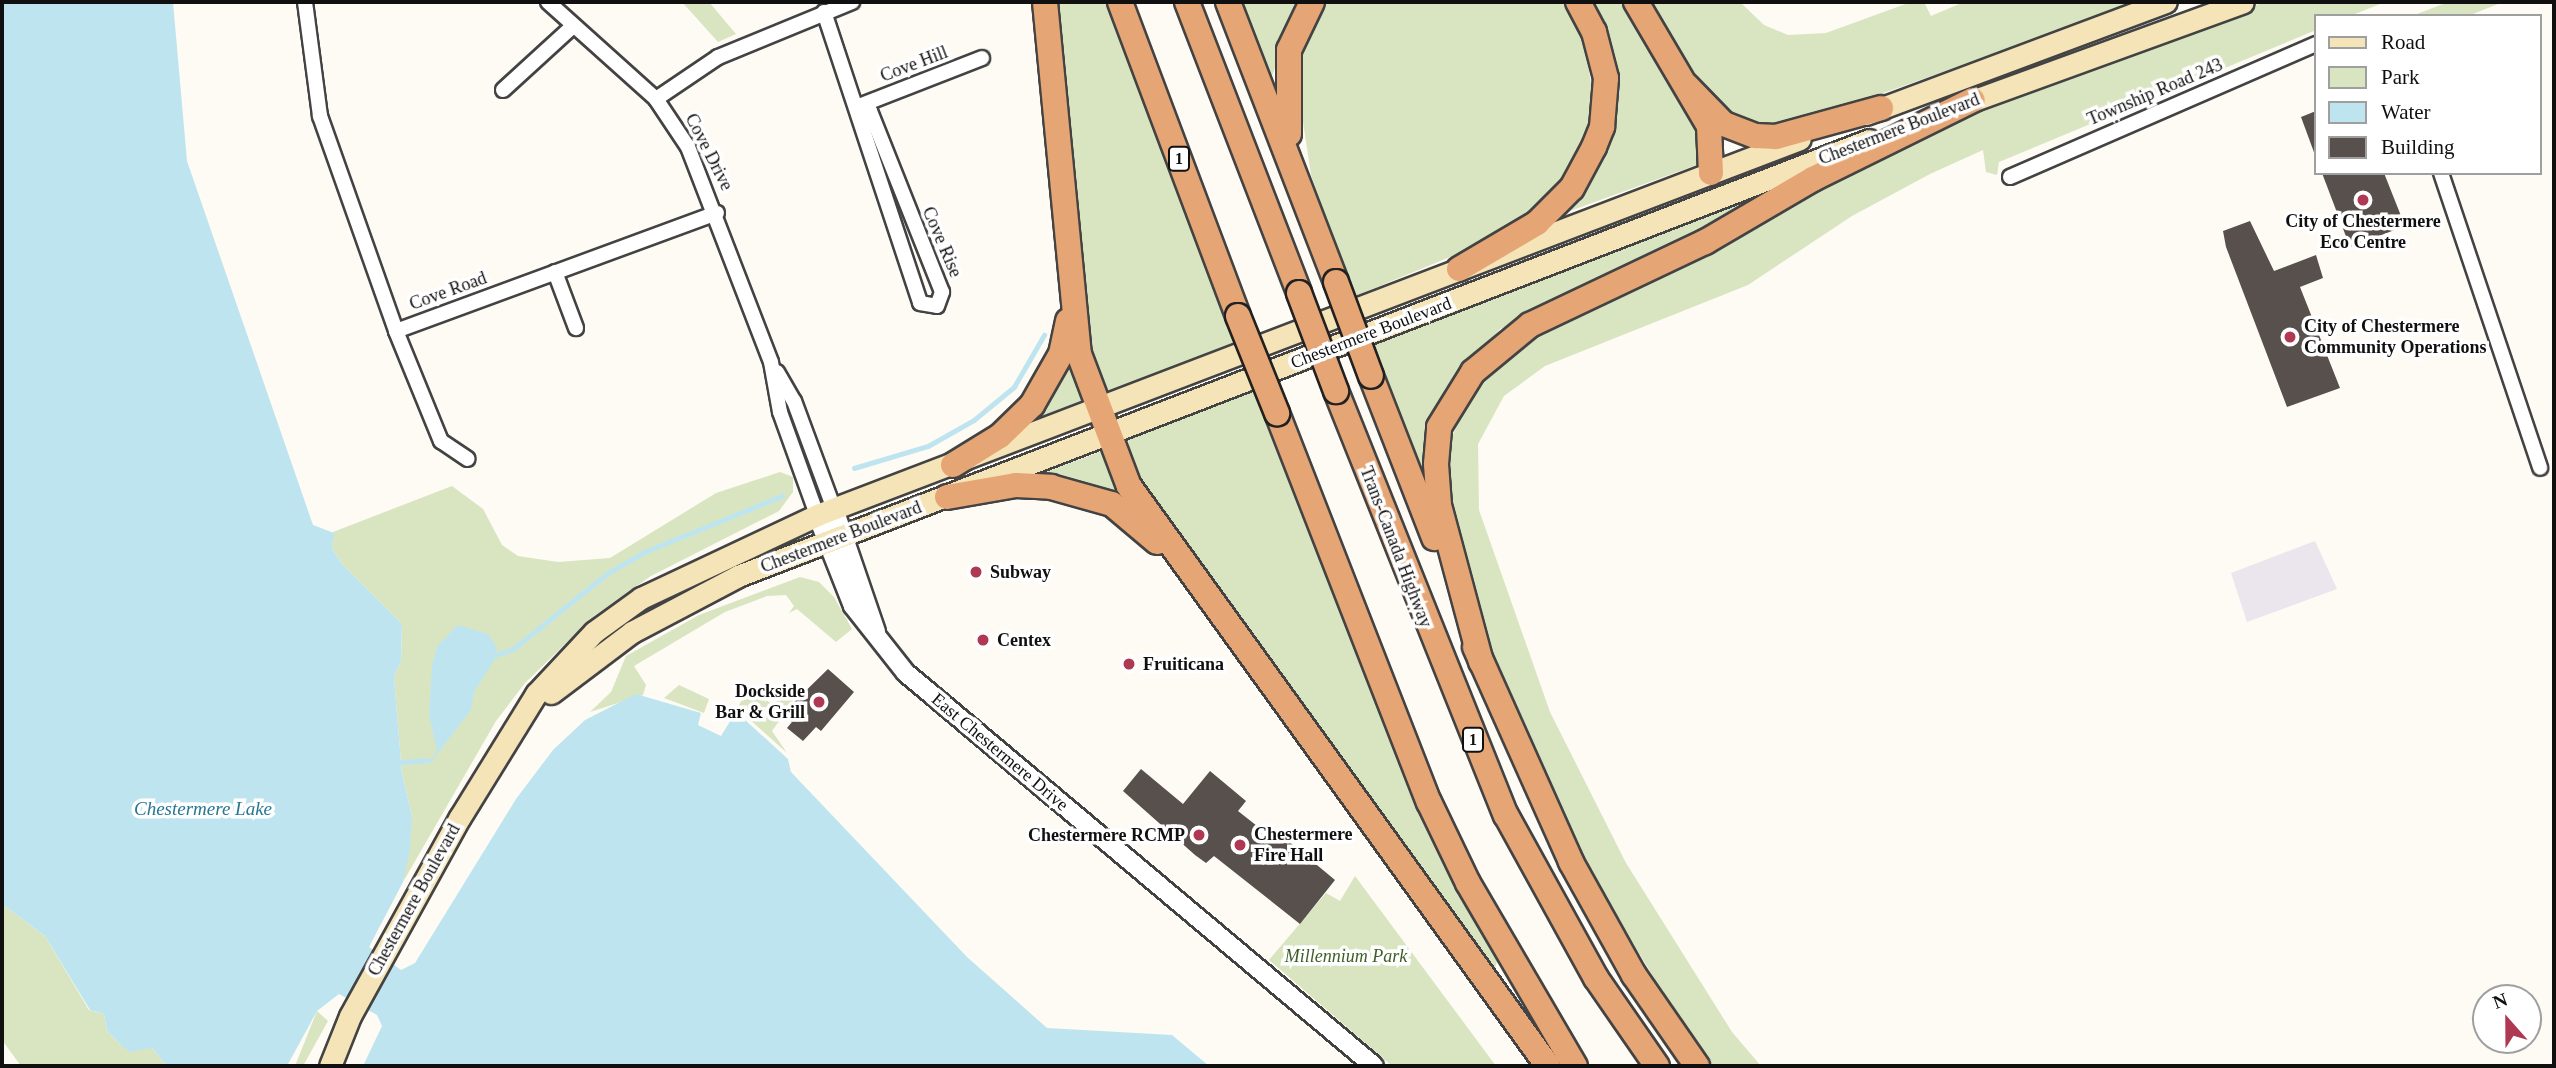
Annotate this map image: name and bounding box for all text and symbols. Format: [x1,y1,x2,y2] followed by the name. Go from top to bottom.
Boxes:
[2314,14,2542,175] legend
[2381,30,2425,54] text: Road
[877,41,951,87] street label: Cove Hill
[2084,54,2226,130] street label: Township Road 243
[2381,65,2420,89] text: Park
[1816,88,1982,170] street label: Chestermere Boulevard
[2381,100,2431,124] text: Water
[680,110,738,194] street label: Cove Drive
[2381,135,2455,159] text: Building
[1167,146,1191,172] road number: 1
[2355,192,2371,208] marker: City of Chestermere Eco Centre
[918,203,966,281] street label: Cove Rise
[2285,211,2441,254] place label: City of Chestermere Eco Centre
[406,267,490,315] street label: Cove Road
[1288,292,1454,374] street label: Chestermere Boulevard
[2304,316,2487,358] place label: City of Chestermere Community Operations
[2282,329,2298,345] marker: City of Chestermere Community Operations
[1355,463,1437,631] street label: Trans-Canada Highway
[758,496,924,578] street label: Chestermere Boulevard
[990,561,1051,583] place label: Subway
[968,564,984,580] marker: Subway
[997,629,1051,651] place label: Centex
[975,632,991,648] marker: Centex
[1143,653,1224,675] place label: Fruiticana
[1121,656,1137,672] marker: Fruiticana
[715,681,805,724] place label: Dockside Bar & Grill
[927,688,1073,816] street label: East Chestermere Drive
[811,694,827,710] marker: Dockside Bar & Grill
[1461,727,1485,752] road number: 1
[134,798,272,820] water label: Chestermere Lake
[363,820,465,980] street label: Chestermere Boulevard
[1028,824,1185,846] place label: Chestermere RCMP
[1254,824,1353,866] place label: Chestermere Fire Hall
[1191,827,1207,843] marker: Chestermere RCMP
[1232,837,1248,853] marker: Chestermere Fire Hall
[1285,945,1407,967] park label: Millennium Park
[2472,984,2542,1054] north arrow
[2490,989,2510,1013] text: N

